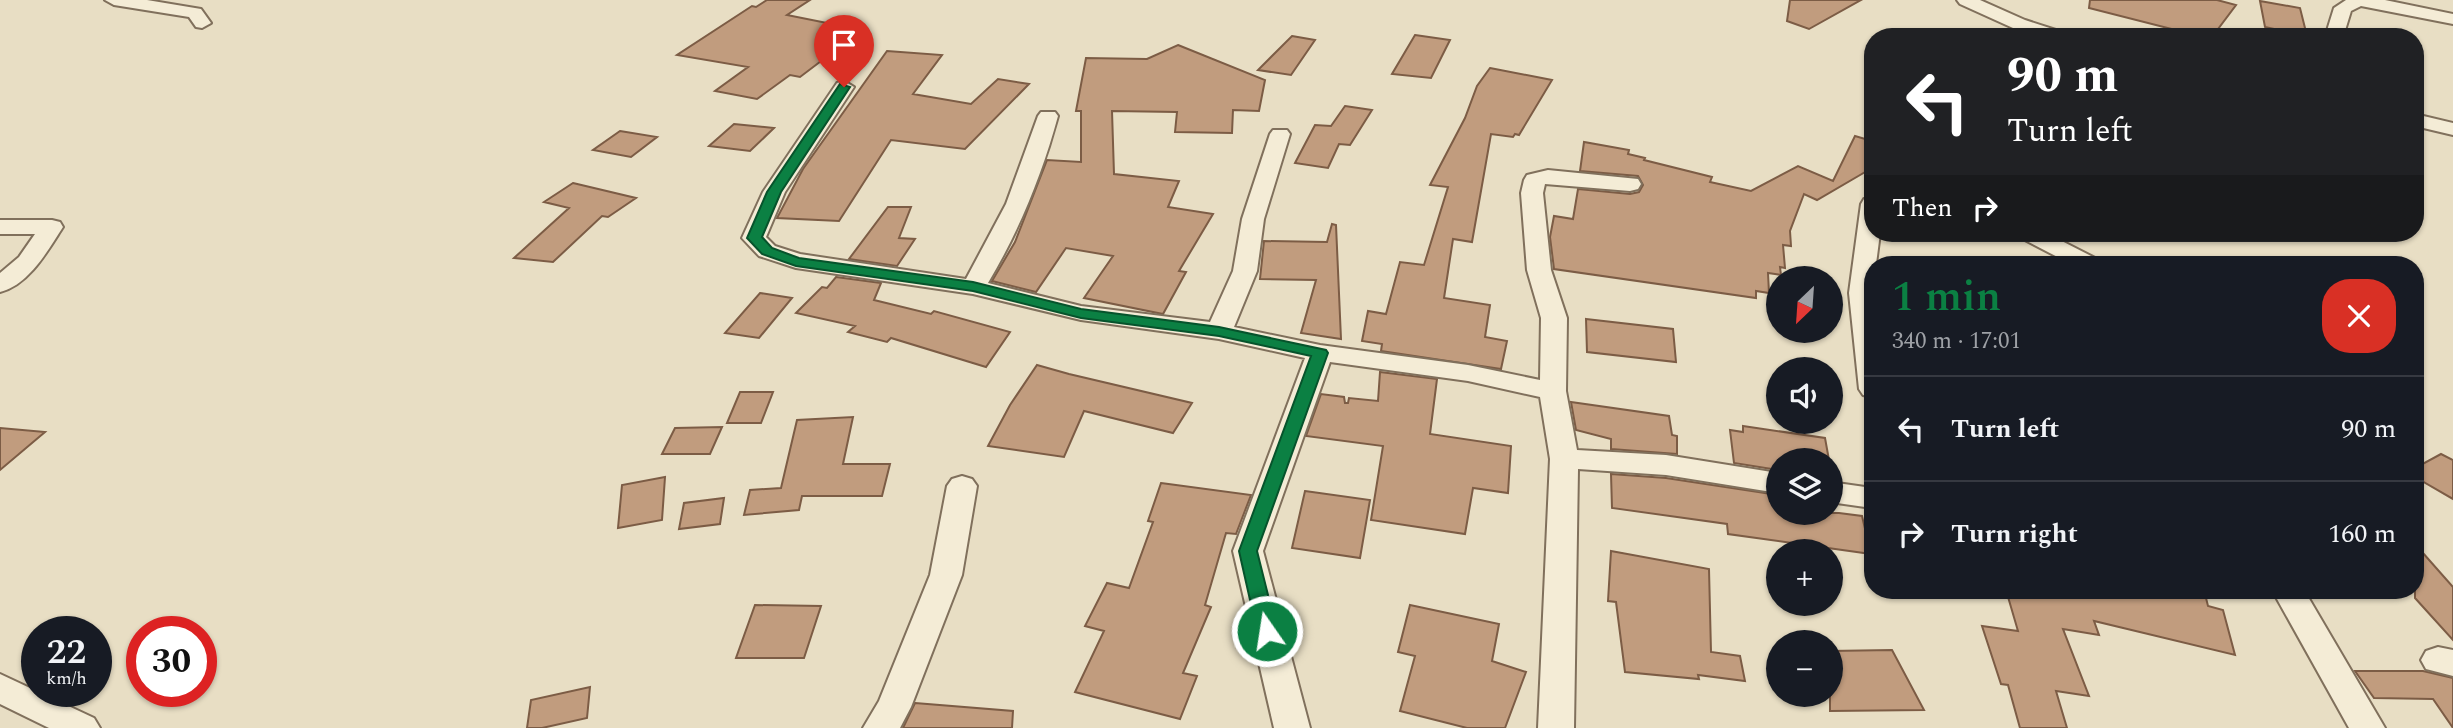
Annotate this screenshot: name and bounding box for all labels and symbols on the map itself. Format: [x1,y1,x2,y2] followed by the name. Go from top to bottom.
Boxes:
[814,15,874,87] pin
[1766,266,1843,343] north arrow
[1230,594,1304,668] position arrow
[126,616,217,707] speed limit sign: 30

